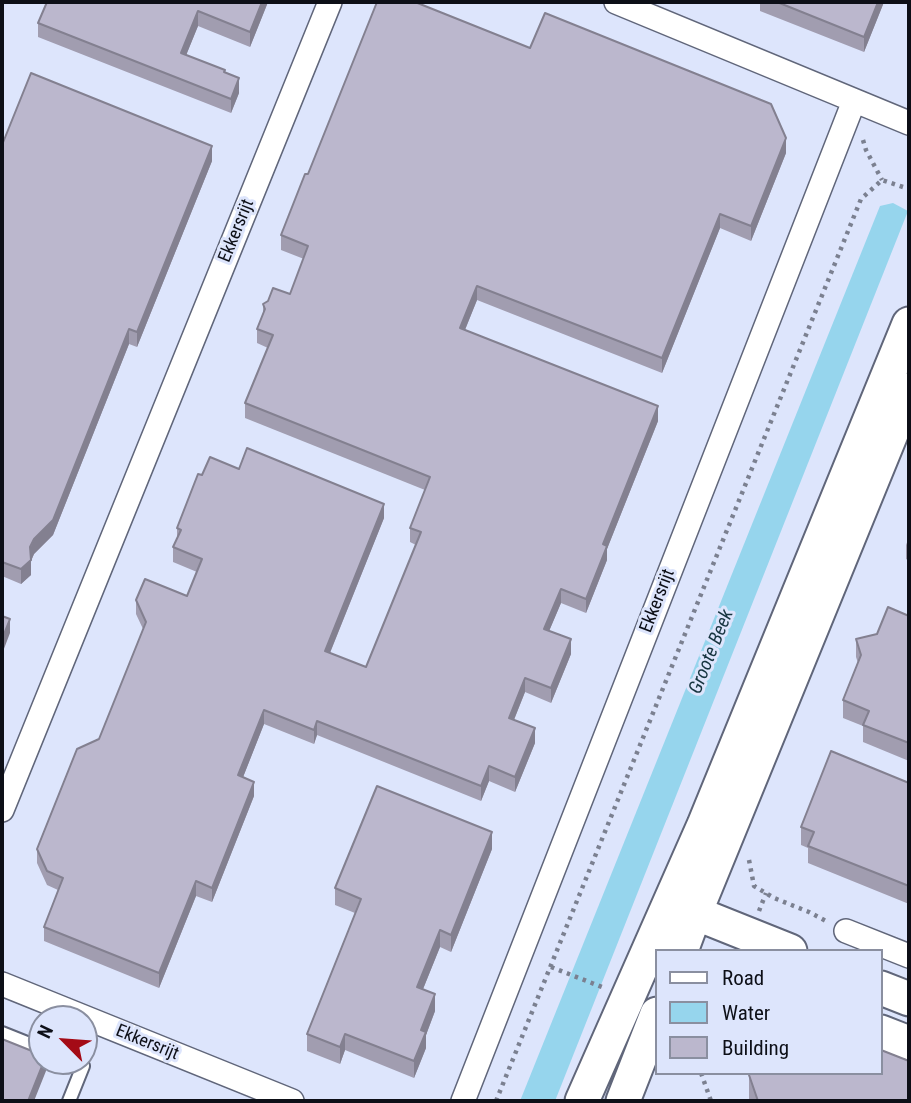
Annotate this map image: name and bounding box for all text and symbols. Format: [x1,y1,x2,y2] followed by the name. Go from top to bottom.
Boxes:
[215,196,259,266] street label: Ekkersrijt
[636,566,680,636] street label: Ekkersrijt
[685,607,739,697] water label: Groote Beek
[656,949,883,1075] legend
[722,966,764,990] text: Road
[722,1001,770,1025] text: Water
[28,1005,98,1075] north arrow
[112,1021,182,1065] street label: Ekkersrijt
[32,1022,58,1042] text: N
[722,1036,789,1060] text: Building

